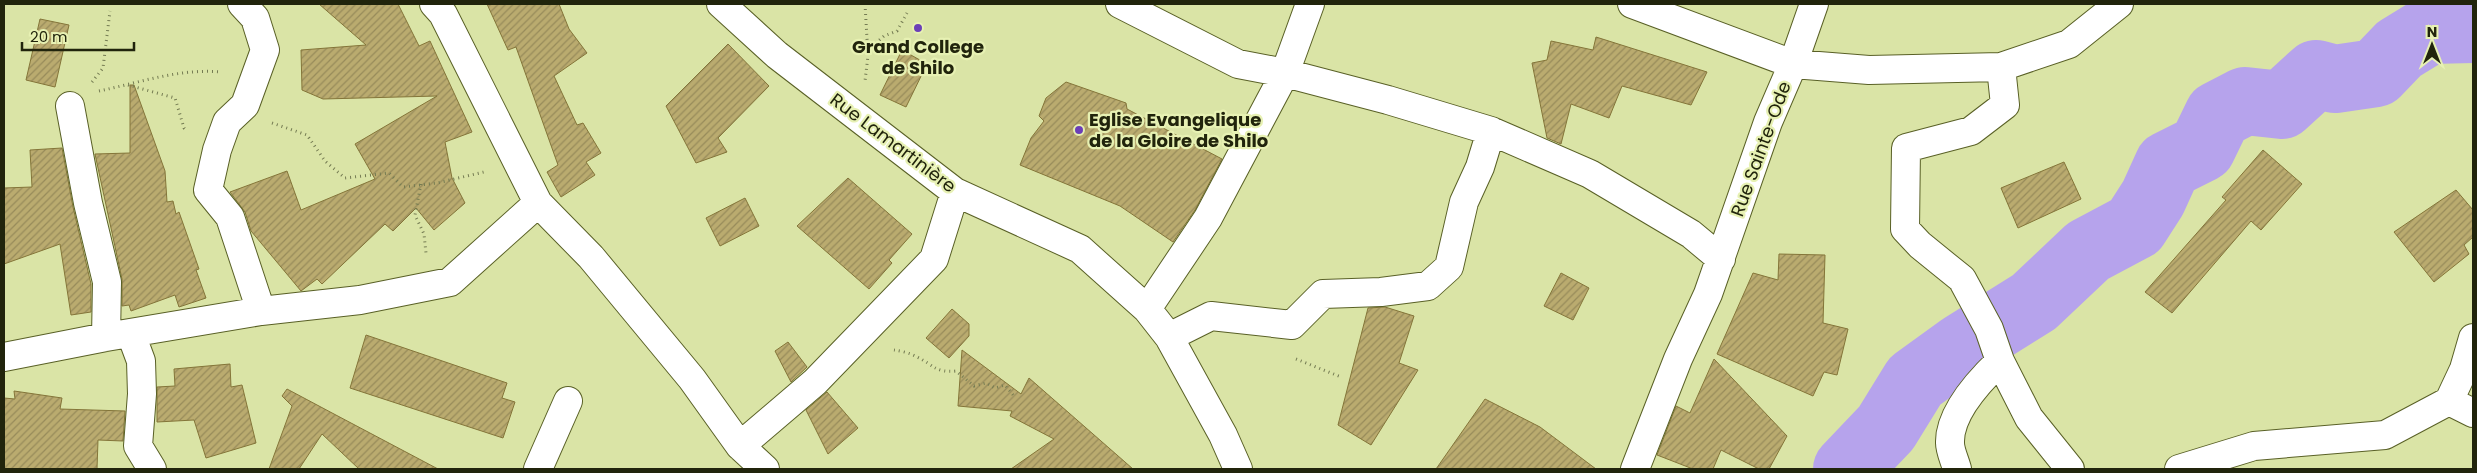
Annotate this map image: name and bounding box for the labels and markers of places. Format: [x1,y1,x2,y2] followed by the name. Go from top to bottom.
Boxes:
[912,22,924,34] marker: Grand College de Shilo
[852,34,984,80] place label: Grand College de Shilo
[1089,107,1268,153] place label: Eglise Evangelique de la Gloire de Shilo
[1073,124,1085,136] marker: Eglise Evangelique de la Gloire de Shilo

